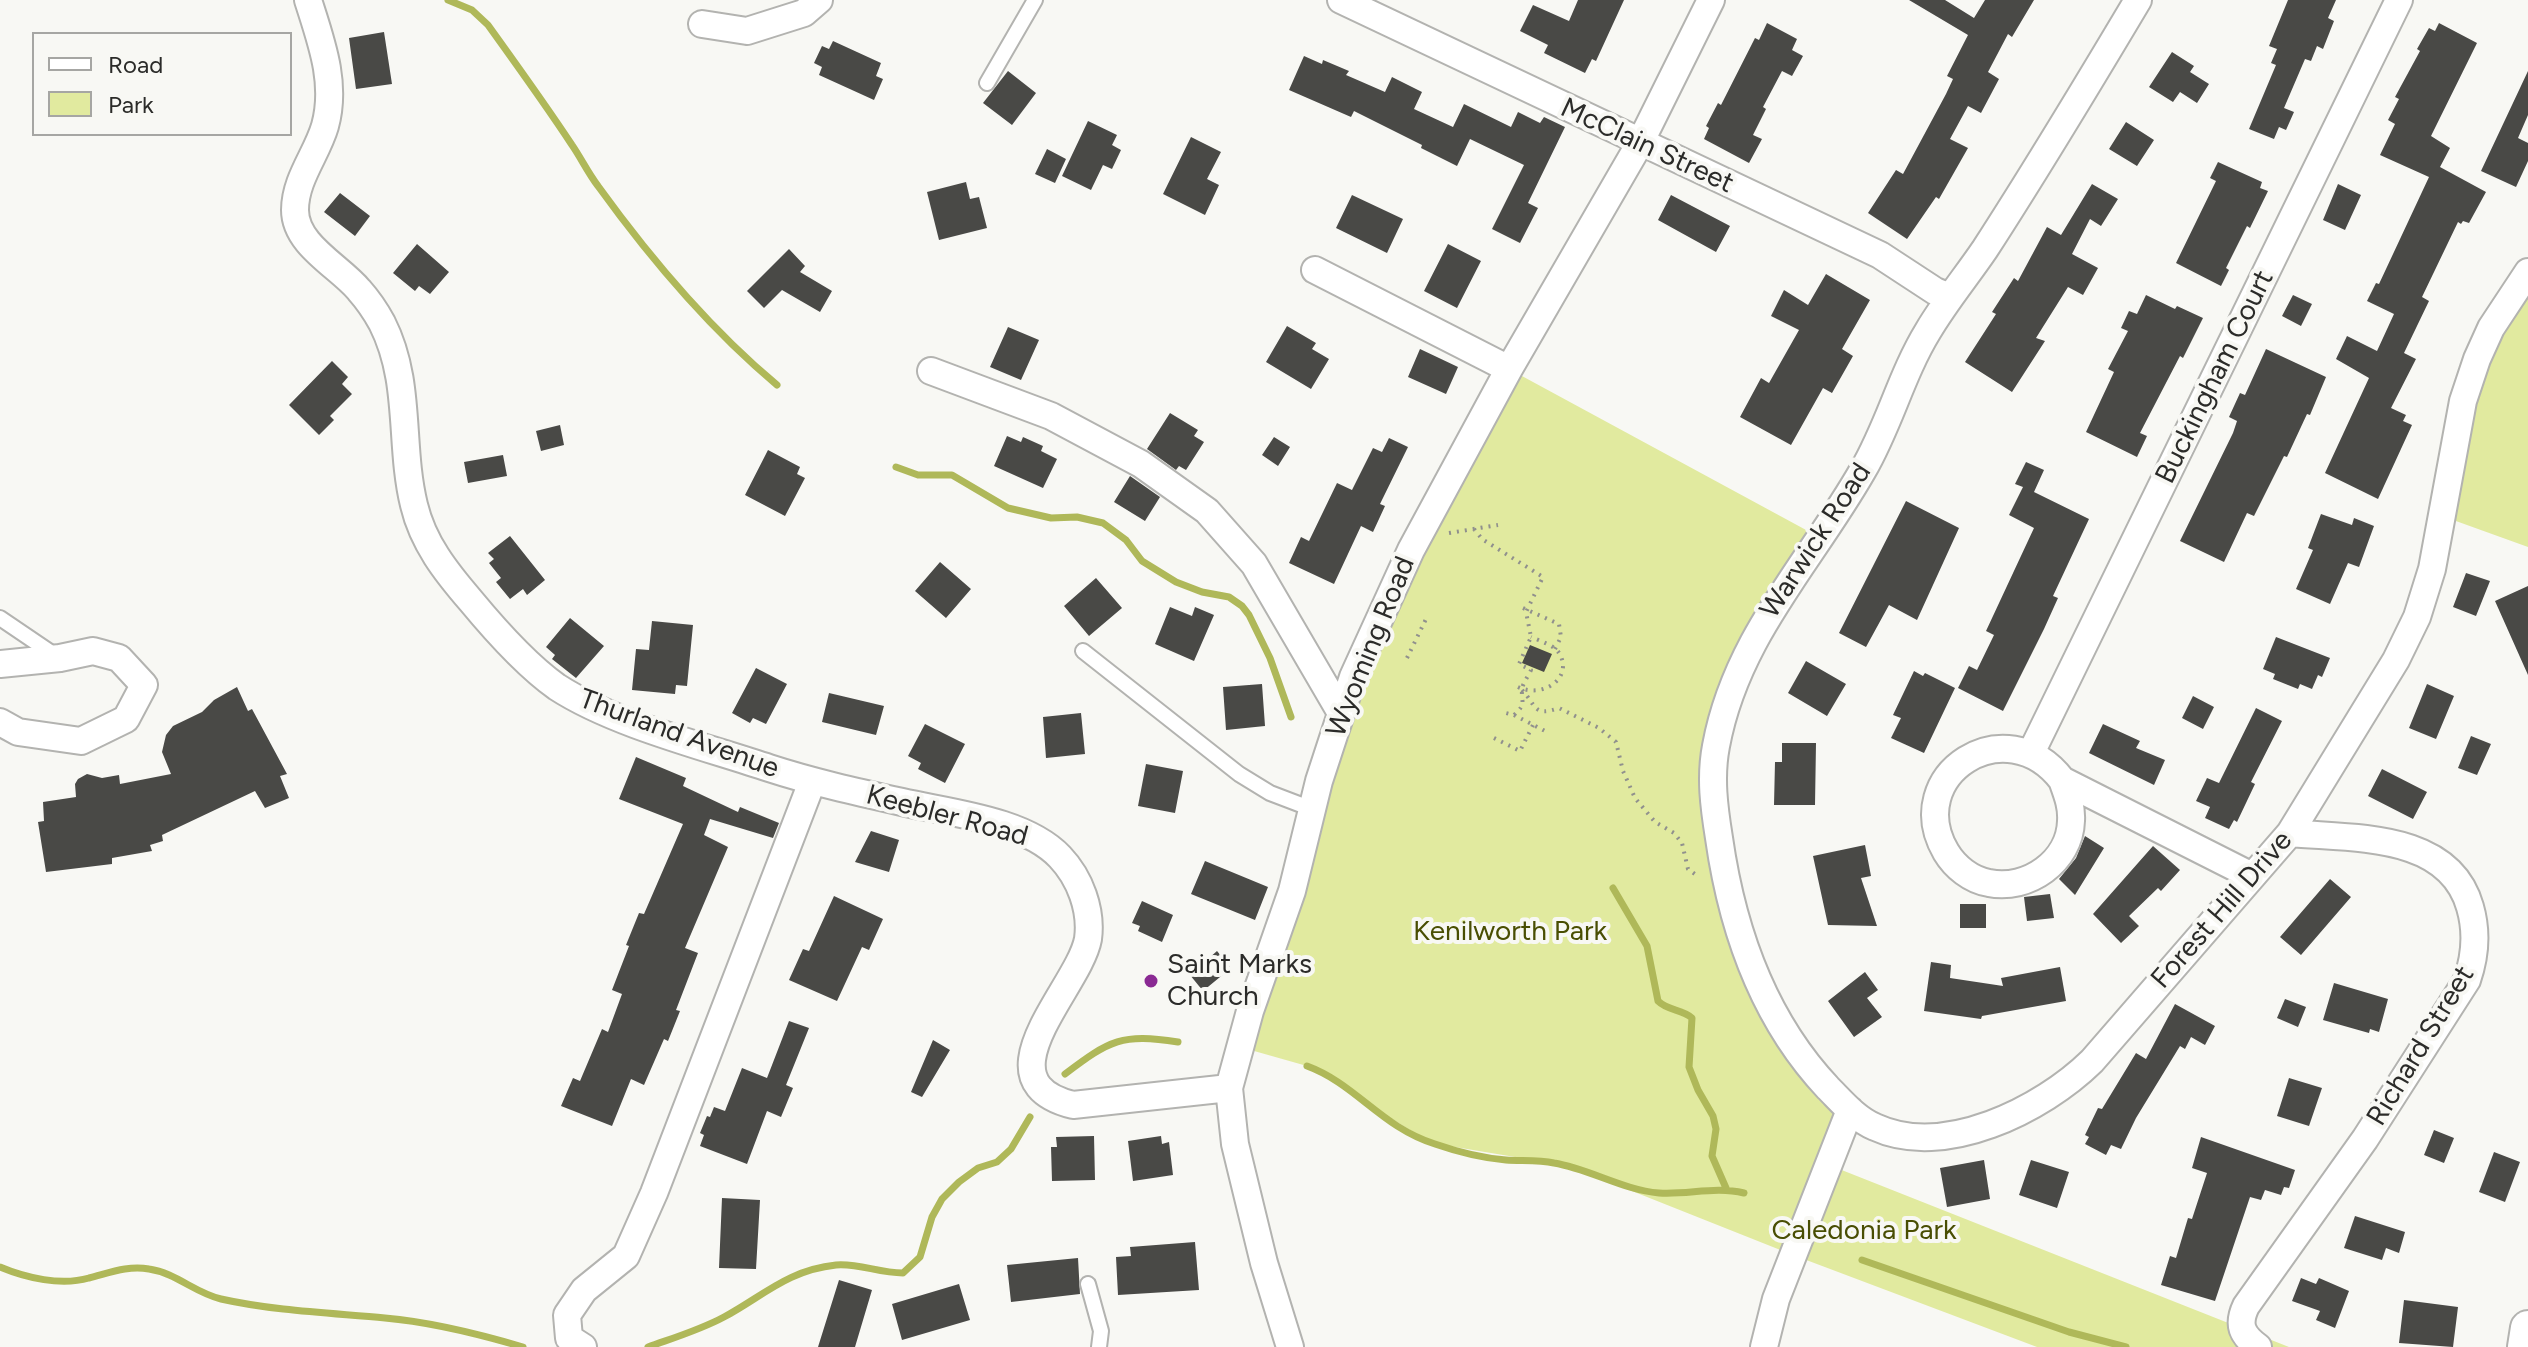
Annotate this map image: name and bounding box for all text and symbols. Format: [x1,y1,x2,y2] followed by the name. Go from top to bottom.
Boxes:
[32,32,292,136] legend
[108,50,163,79] text: Road
[108,90,154,119] text: Park
[1555,91,1739,201] street label: McClain Street
[2149,265,2281,489] street label: Buckingham Court
[1753,457,1879,625] street label: Warwick Road
[1320,552,1422,742] street label: Wyoming Road
[574,682,784,786] street label: Thurland Avenue
[862,778,1032,854] street label: Keebler Road
[2144,824,2300,996] street label: Forest Hill Drive
[1413,915,1607,949] park label: Kenilworth Park
[1167,948,1312,1014] place label: Saint Marks Church
[2360,960,2482,1132] street label: Richard Street
[1142,972,1160,990] marker: Saint Marks Church
[1771,1214,1957,1248] park label: Caledonia Park

